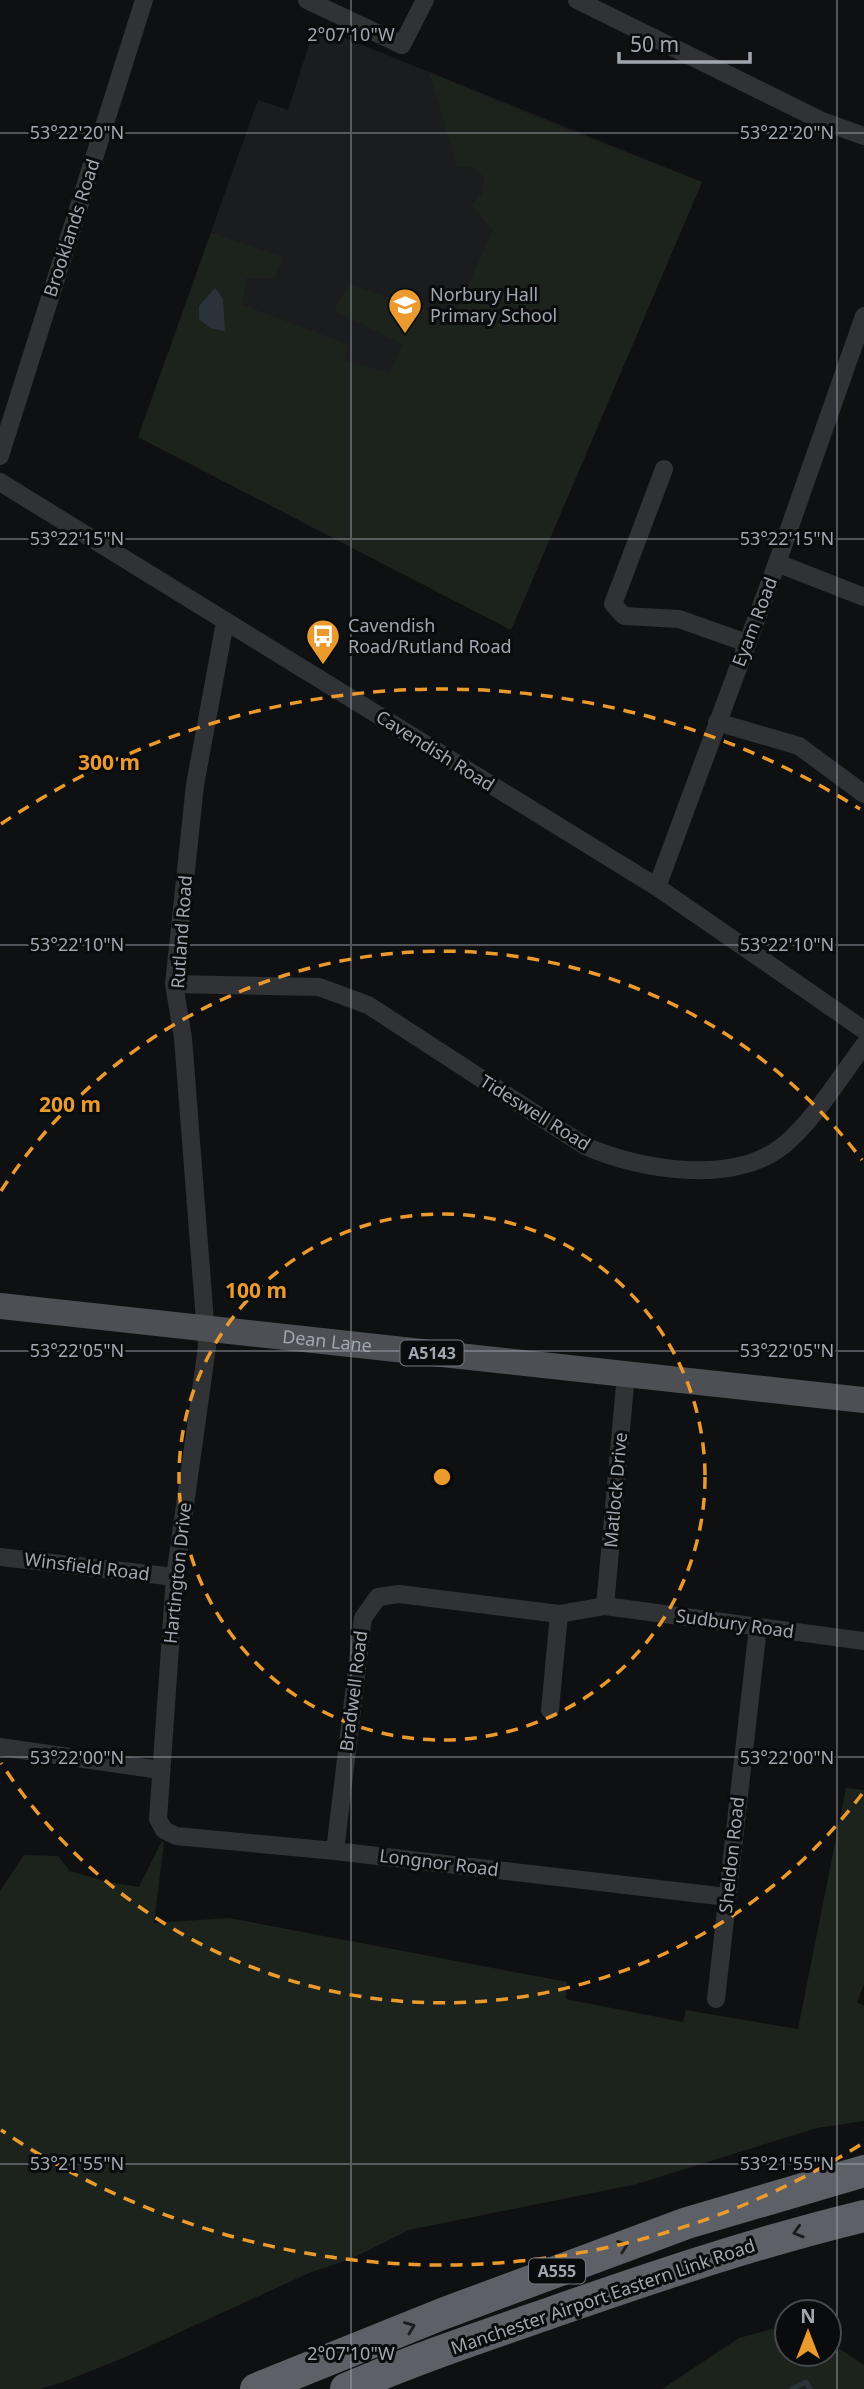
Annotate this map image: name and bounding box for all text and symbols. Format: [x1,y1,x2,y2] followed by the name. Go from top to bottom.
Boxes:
[619,21,750,65] scale bar
[307,22,395,46] text: 2°07'10"W
[630,30,679,58] text: 50 m
[30,120,124,144] text: 53°22'20"N
[740,120,834,144] text: 53°22'20"N
[37,156,105,300] street label: Brooklands Road
[430,282,557,327] place label: Norbury Hall Primary School
[386,286,424,335] school or university icon: Norbury Hall Primary School
[30,526,124,550] text: 53°22'15"N
[740,526,834,550] text: 53°22'15"N
[726,573,782,670] street label: Eyam Road
[348,613,512,658] place label: Cavendish Road/Rutland Road
[304,617,342,666] bus stop icon: Cavendish Road/Rutland Road
[372,704,499,796] street label: Cavendish Road
[78,748,140,776] text: 300 m
[165,874,197,989] street label: Rutland Road
[30,932,124,956] text: 53°22'10"N
[740,932,834,956] text: 53°22'10"N
[476,1069,595,1156] street label: Tideswell Road
[39,1090,101,1118] text: 200 m
[225,1276,287,1304] text: 100 m
[281,1324,373,1357] street label: Dean Lane
[30,1338,124,1362] text: 53°22'05"N
[740,1338,834,1362] text: 53°22'05"N
[400,1340,464,1366] road number: A5143
[598,1431,632,1549] street label: Matlock Drive
[430,1465,454,1489] centre of rings
[158,1501,196,1645] street label: Hartington Drive
[23,1546,151,1586] street label: Winsfield Road
[675,1603,796,1643] street label: Sudbury Road
[334,1629,372,1753] street label: Bradwell Road
[30,1745,124,1769] text: 53°22'00"N
[740,1745,834,1769] text: 53°22'00"N
[713,1796,749,1914] street label: Sheldon Road
[378,1843,500,1881] street label: Longnor Road
[30,2151,124,2175] text: 53°21'55"N
[740,2151,834,2175] text: 53°21'55"N
[792,2224,804,2239] one-way arrow
[447,2233,758,2360] street label: Manchester Airport Eastern Link Road
[617,2241,629,2255] one-way arrow
[529,2258,585,2284] road number: A555
[773,2298,843,2368] north arrow
[800,2303,816,2329] text: N
[404,2321,416,2335] one-way arrow
[307,2341,395,2365] text: 2°07'10"W

